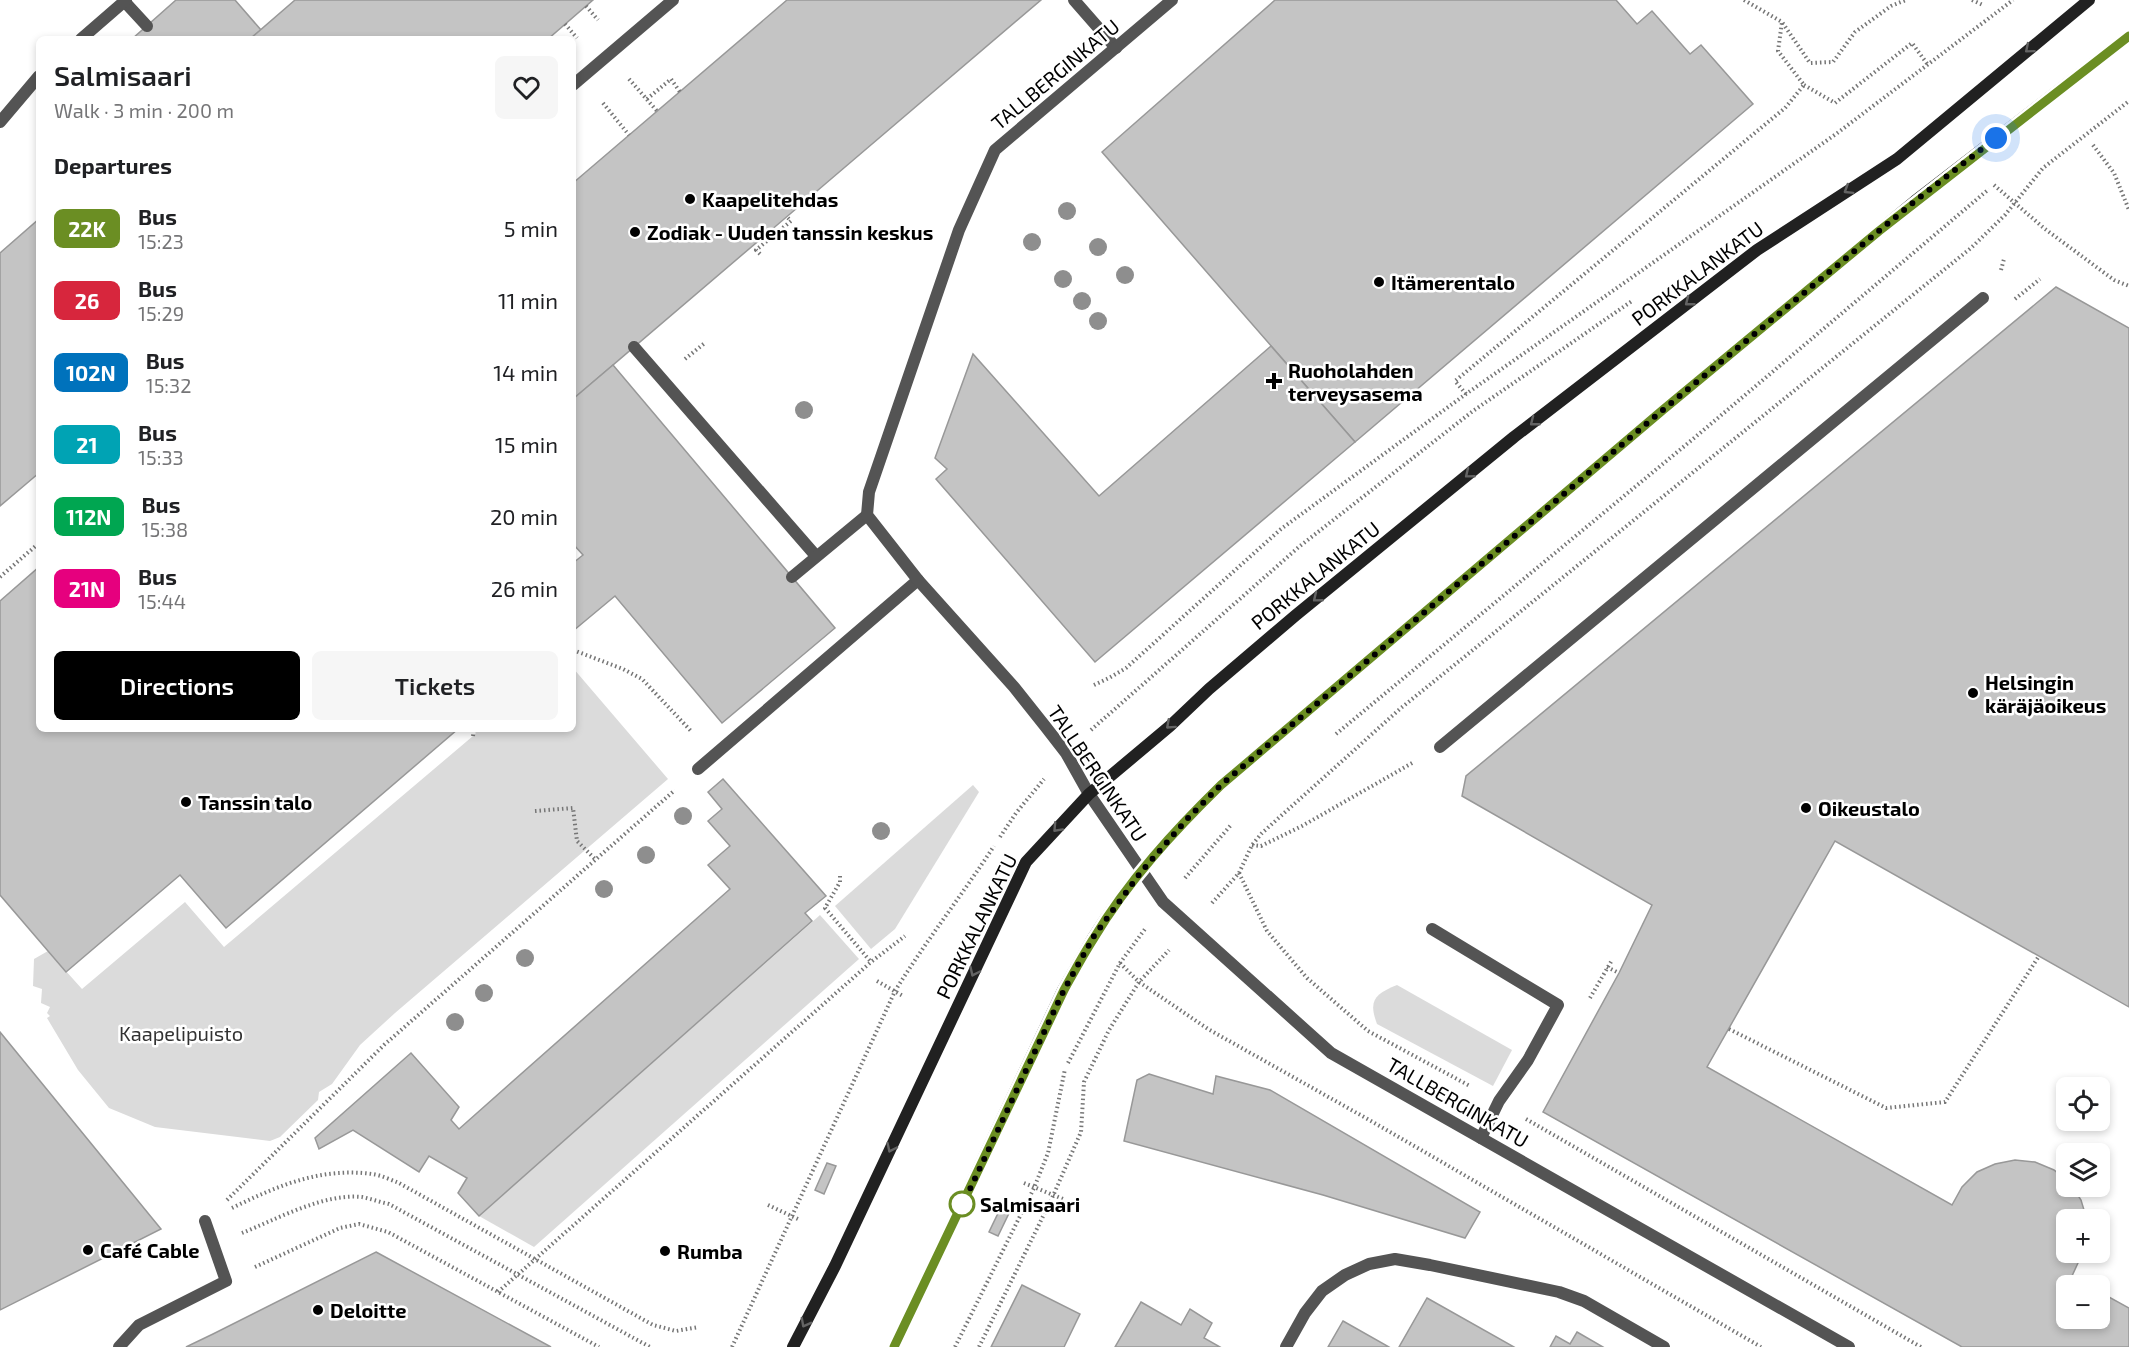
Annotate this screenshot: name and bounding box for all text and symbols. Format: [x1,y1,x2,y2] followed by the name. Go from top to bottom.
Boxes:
[986,14,1124,134] street label: TALLBERGINKATU
[2025,42,2036,53] one-way arrow
[495,56,558,119] button: heart
[54,58,192,92] text: Salmisaari
[54,98,234,122] text: Walk · 3 min · 200 m
[1981,123,2011,153] your location
[54,152,172,178] text: Departures
[1844,182,1854,194] one-way arrow
[702,187,838,211] place label: Kaapelitehdas
[683,192,697,206] marker: Kaapelitehdas
[138,203,177,229] text: Bus
[504,215,558,241] text: 5 min
[68,216,106,241] text: 22K
[1627,216,1767,330] street label: PORKKALANKATU
[647,220,933,244] place label: Zodiak - Uuden tanssin keskus
[628,225,642,239] marker: Zodiak - Uuden tanssin keskus
[138,229,184,253] text: 15:23
[1391,270,1515,294] place label: Itämerentalo
[138,275,177,301] text: Bus
[1372,275,1386,289] marker: Itämerentalo
[498,287,558,313] text: 11 min
[75,288,99,313] text: 26
[1685,295,1696,306] one-way arrow
[138,301,184,325] text: 15:29
[146,347,185,373] text: Bus
[1288,358,1423,406] place label: Ruoholahden terveysasema
[493,359,558,385] text: 14 min
[66,360,116,385] text: 102N
[1265,372,1283,390] marker: Ruoholahden terveysasema
[146,373,191,397] text: 15:32
[1530,414,1541,425] one-way arrow
[138,419,177,445] text: Bus
[495,431,558,457] text: 15 min
[76,432,98,457] text: 21
[138,445,184,469] text: 15:33
[1464,467,1475,478] one-way arrow
[142,491,180,517] text: Bus
[490,503,558,529] text: 20 min
[66,504,112,529] text: 112N
[1246,516,1384,634] street label: PORKKALANKATU
[142,517,188,541] text: 15:38
[138,563,177,589] text: Bus
[491,575,558,601] text: 26 min
[69,576,105,601] text: 21N
[138,589,186,613] text: 15:44
[1313,590,1324,601] one-way arrow
[54,651,300,720] button: Directions
[312,651,558,720] button: Tickets
[1985,670,2106,717] place label: Helsingin käräjäoikeus
[1966,686,1980,700] marker: Helsingin käräjäoikeus
[1044,700,1152,846] street label: TALLBERGINKATU
[1166,718,1177,729] one-way arrow
[198,790,312,814] place label: Tanssin talo
[179,795,193,809] marker: Tanssin talo
[1818,796,1920,820] place label: Oikeustalo
[1799,801,1813,815] marker: Oikeustalo
[1053,821,1064,832] one-way arrow
[930,850,1022,1002] street label: PORKKALANKATU
[969,965,981,976] one-way arrow
[119,1021,243,1045] park label: Kaapelipuisto
[1383,1052,1533,1152] street label: TALLBERGINKATU
[2056,1077,2110,1329] map controls
[2056,1077,2110,1131] button: locate
[886,1141,898,1152] one-way arrow
[2056,1143,2110,1197] button: layers
[949,1191,975,1217] marker: Salmisaari
[980,1192,1080,1216] place label: Salmisaari
[2056,1209,2110,1263] button: +
[100,1238,200,1262] place label: Café Cable
[677,1239,743,1263] place label: Rumba
[81,1243,95,1257] marker: Café Cable
[658,1244,672,1258] marker: Rumba
[2056,1275,2110,1329] button: −
[330,1298,407,1322] place label: Deloitte
[311,1303,325,1317] marker: Deloitte
[801,1317,812,1327] one-way arrow

